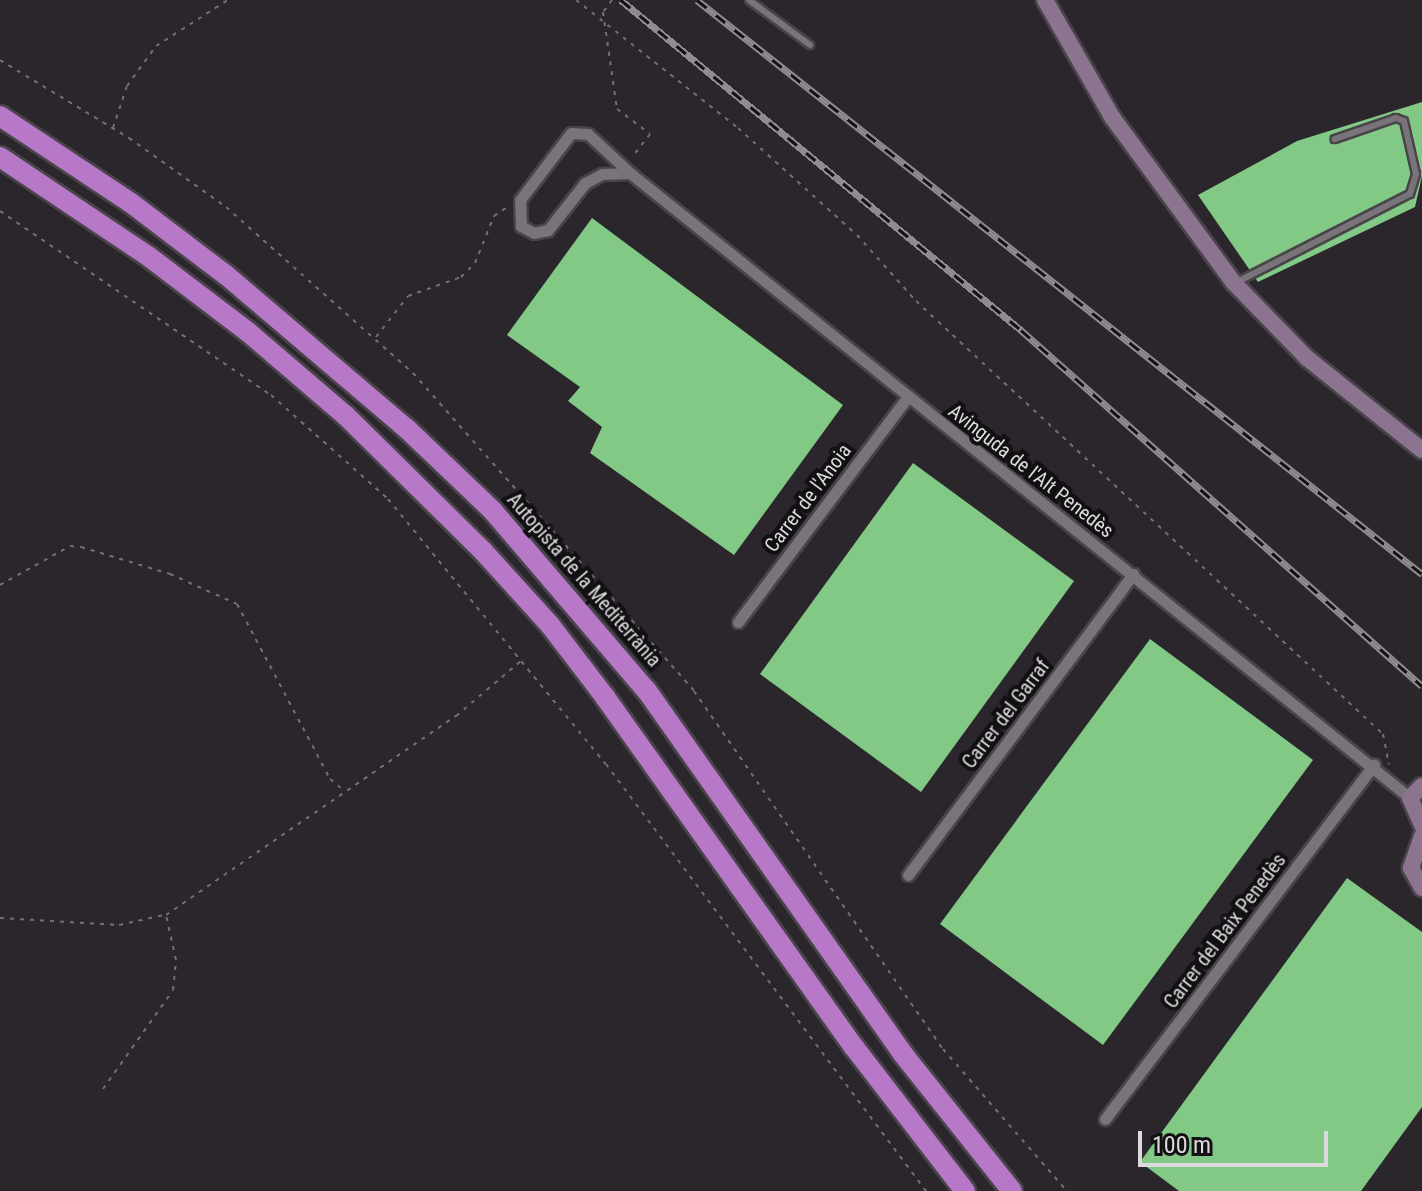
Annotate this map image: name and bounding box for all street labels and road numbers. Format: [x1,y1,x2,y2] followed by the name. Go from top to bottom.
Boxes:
[944,399,1118,543] street label: Avinguda de l'Alt Penedès
[760,439,856,557] street label: Carrer de l'Anoia
[502,488,666,672] street label: Autopista de la Mediterrània
[957,655,1055,773] street label: Carrer del Garraf
[1159,849,1291,1013] street label: Carrer del Baix Penedès

